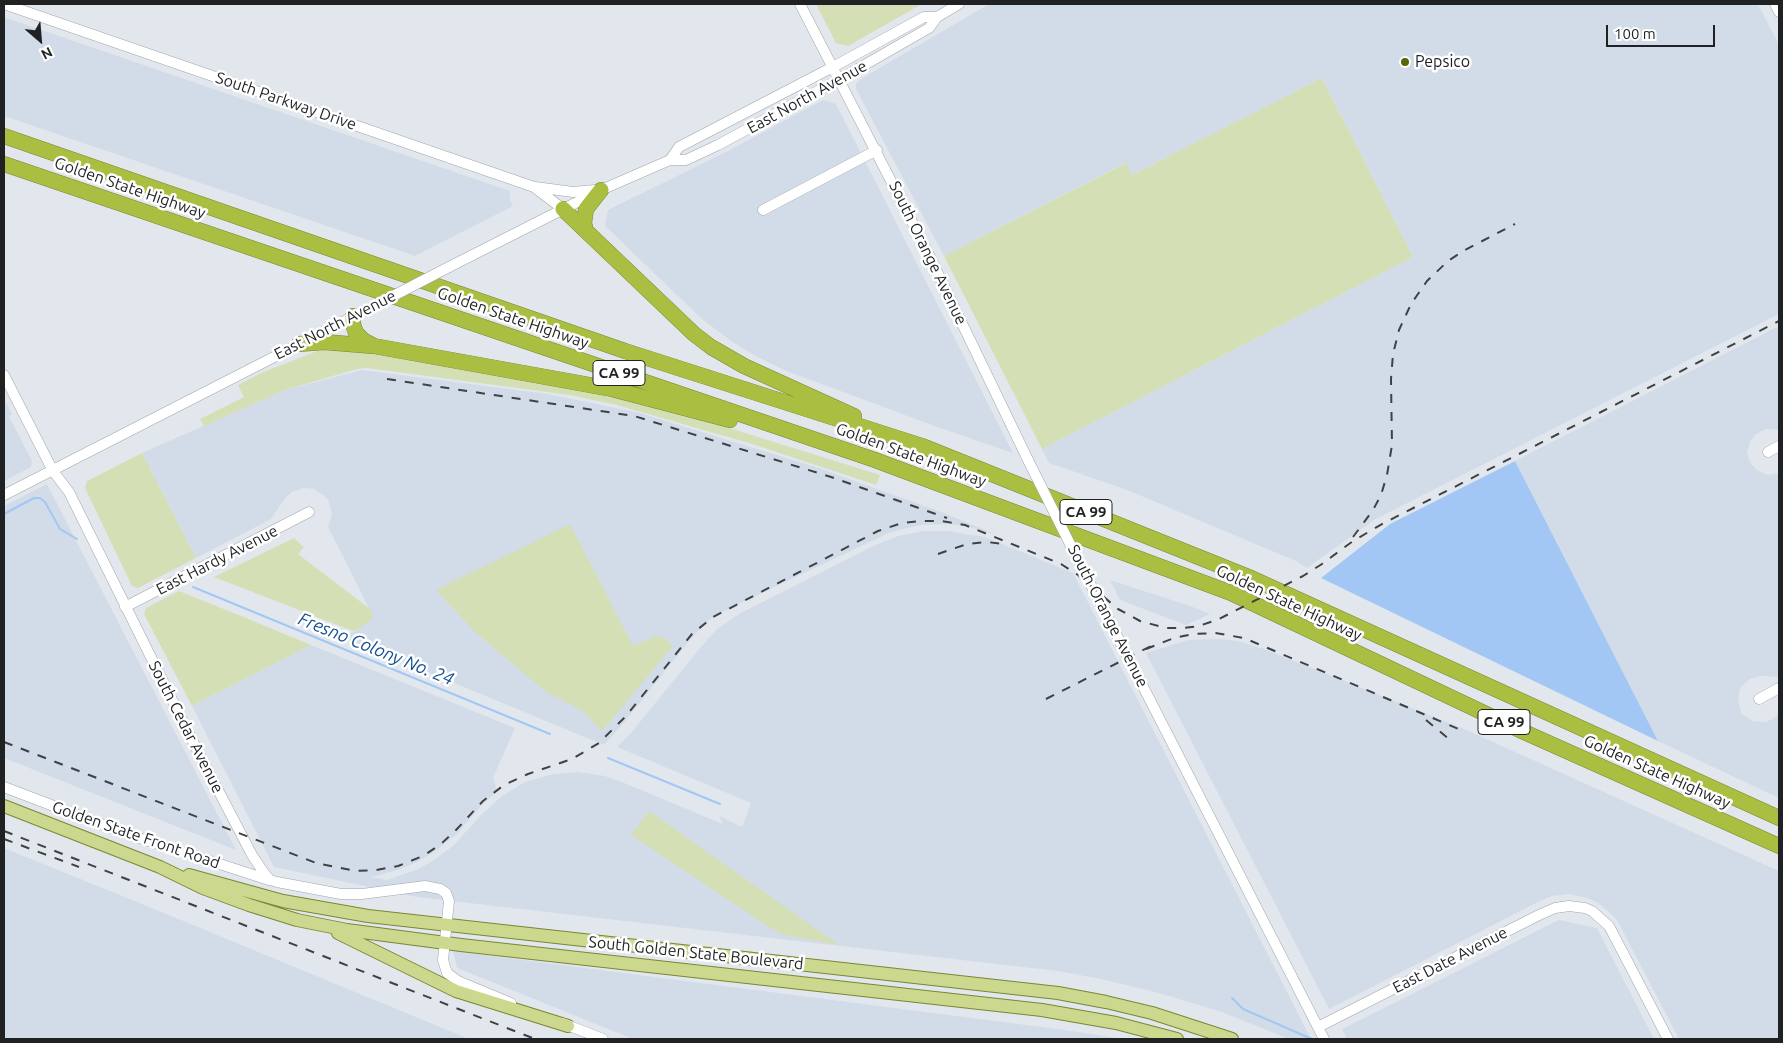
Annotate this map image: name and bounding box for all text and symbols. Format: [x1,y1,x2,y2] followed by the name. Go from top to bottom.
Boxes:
[15,15,65,65] north arrow
[1608,15,1717,47] scale bar
[1614,25,1656,42] text: 100 m
[39,44,55,63] text: N
[1415,52,1470,72] place label: Pepsico
[744,56,870,138] street label: East North Avenue
[1399,56,1411,68] marker: Pepsico
[213,68,359,134] street label: South Parkway Drive
[52,153,208,223] street label: Golden State Highway
[885,178,971,328] street label: South Orange Avenue
[435,283,591,353] street label: Golden State Highway
[271,286,399,364] street label: East North Avenue
[593,360,645,386] road number: CA 99
[833,419,989,491] street label: Golden State Highway
[1060,500,1112,524] road number: CA 99
[153,521,281,599] street label: East Hardy Avenue
[1064,542,1152,690] street label: South Orange Avenue
[1213,561,1365,645] street label: Golden State Highway
[295,608,457,690] water label: Fresno Colony No. 24
[144,658,228,796] street label: South Cedar Avenue
[1478,710,1530,734] road number: CA 99
[1581,731,1733,813] street label: Golden State Highway
[50,797,222,873] street label: Golden State Front Road
[1389,923,1511,997] street label: East Date Avenue
[588,932,804,974] street label: South Golden State Boulevard

